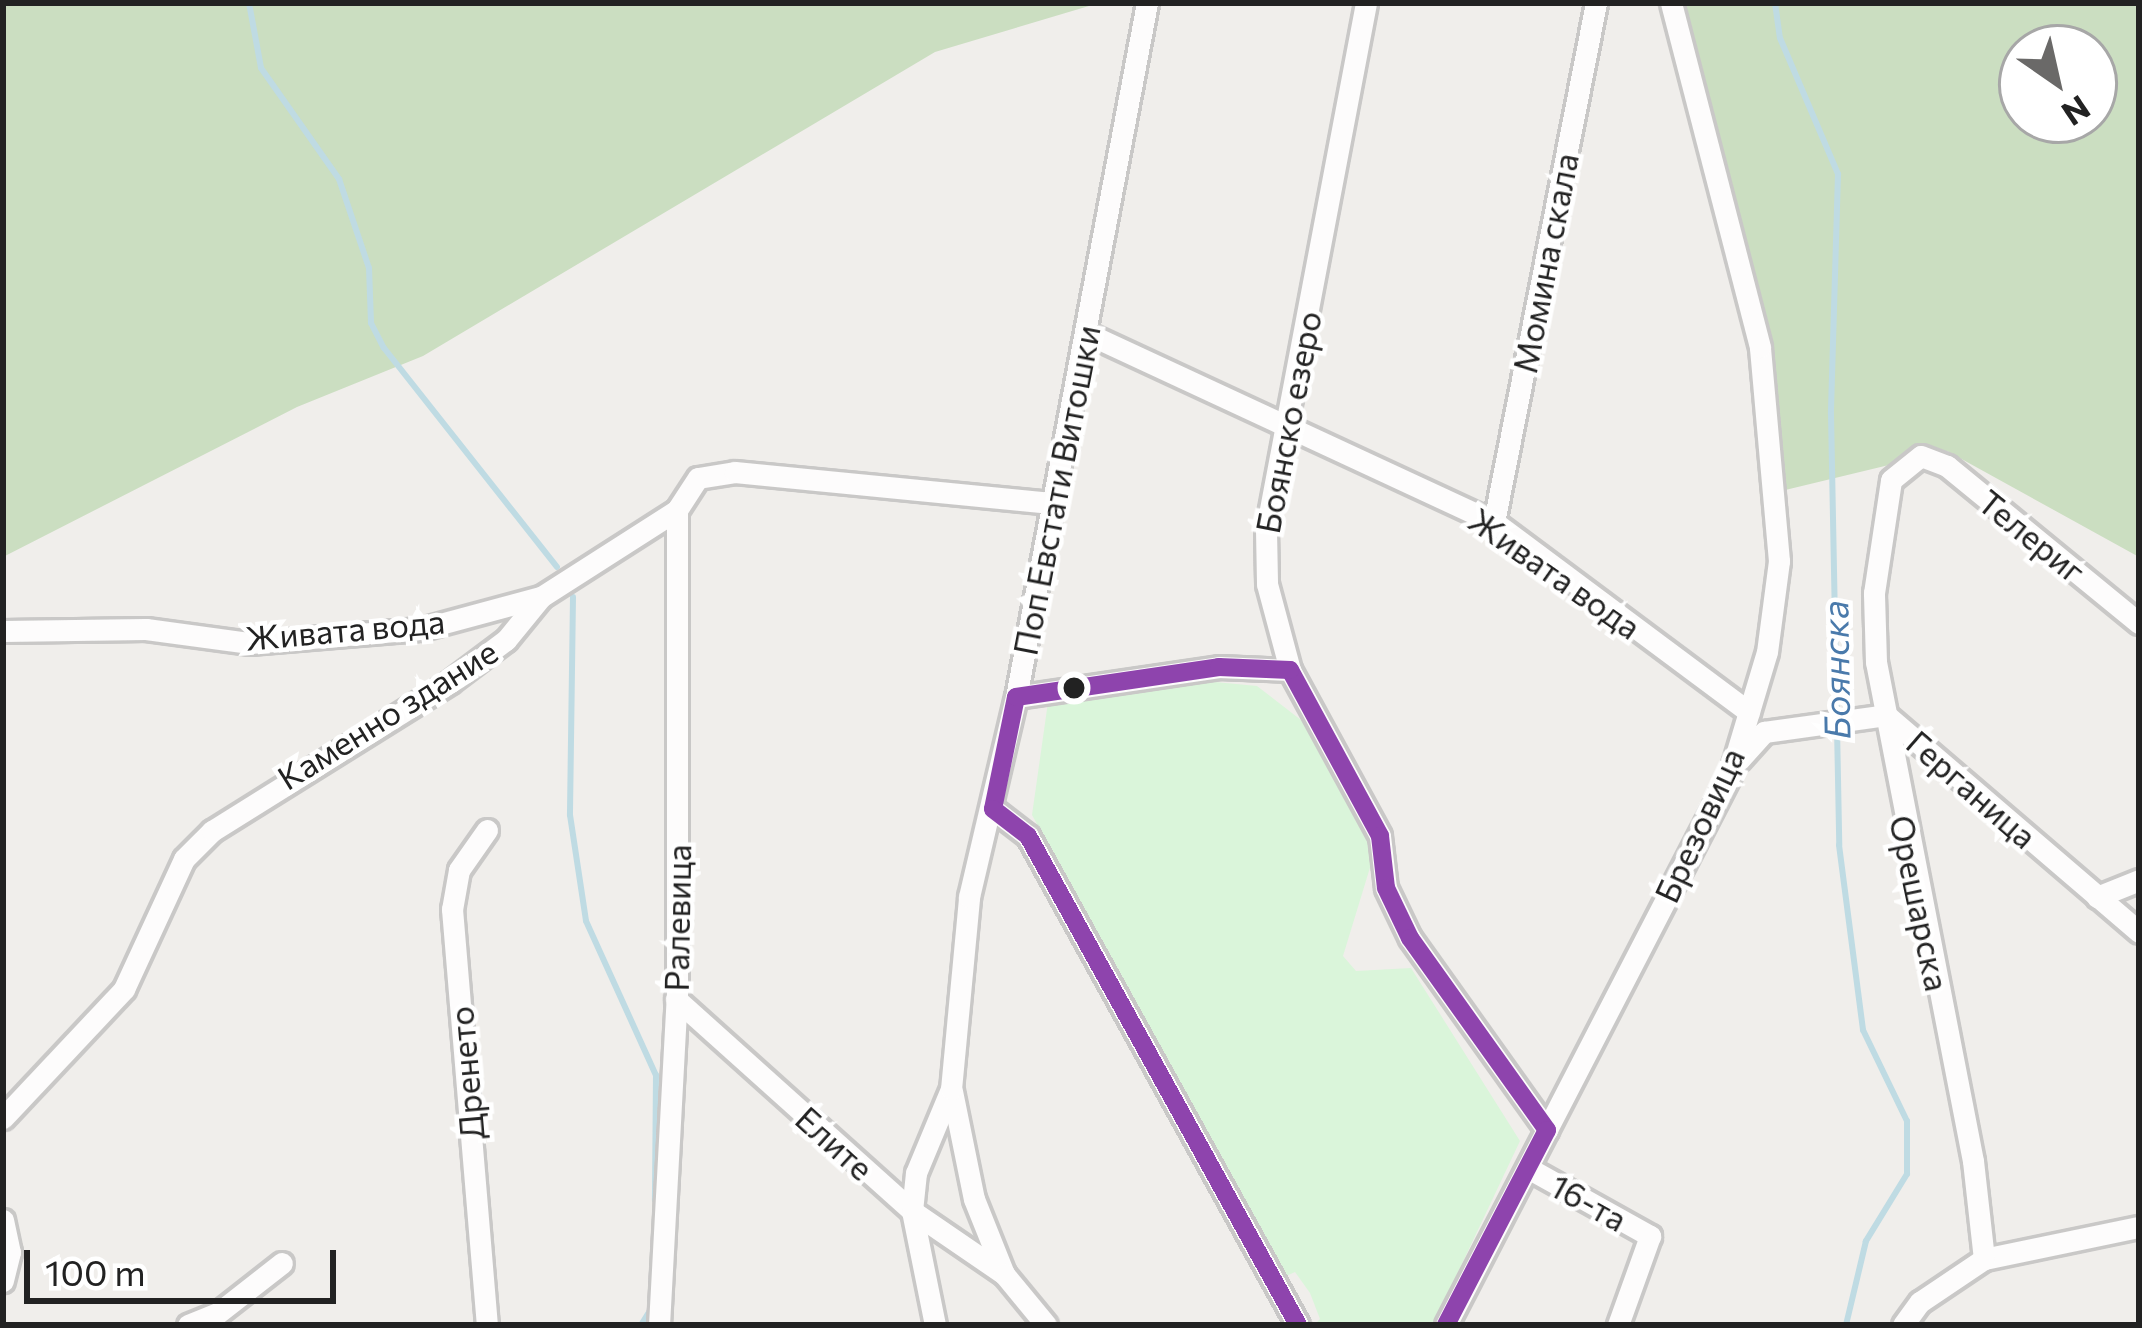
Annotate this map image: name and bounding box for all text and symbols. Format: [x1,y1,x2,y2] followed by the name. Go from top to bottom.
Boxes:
[1998,24,2118,144] north arrow
[2055,88,2098,136] text: N
[1504,150,1586,376] street label: Момина скала
[1247,308,1329,536] street label: Боянско езеро
[1005,322,1107,658] street label: Поп Евстати Витошки
[1971,481,2093,591] street label: Телериг
[1462,499,1648,647] street label: Живата вода
[1812,600,1858,740] water label: Боянска
[244,601,446,657] street label: Живата вода
[270,631,504,797] street label: Каменно здание
[1063,677,1085,699] unlabelled marker
[1899,722,2045,856] street label: Герганица
[1646,742,1752,908] street label: Брезовица
[1882,812,1958,994] street label: Орешарска
[656,844,698,992] street label: Ралевица
[440,1005,492,1141] street label: Дренето
[788,1098,882,1188] street label: Елите
[1544,1165,1634,1239] street label: 16-та
[30,1226,342,1300] scale bar
[45,1249,146,1293] text: 100 m

